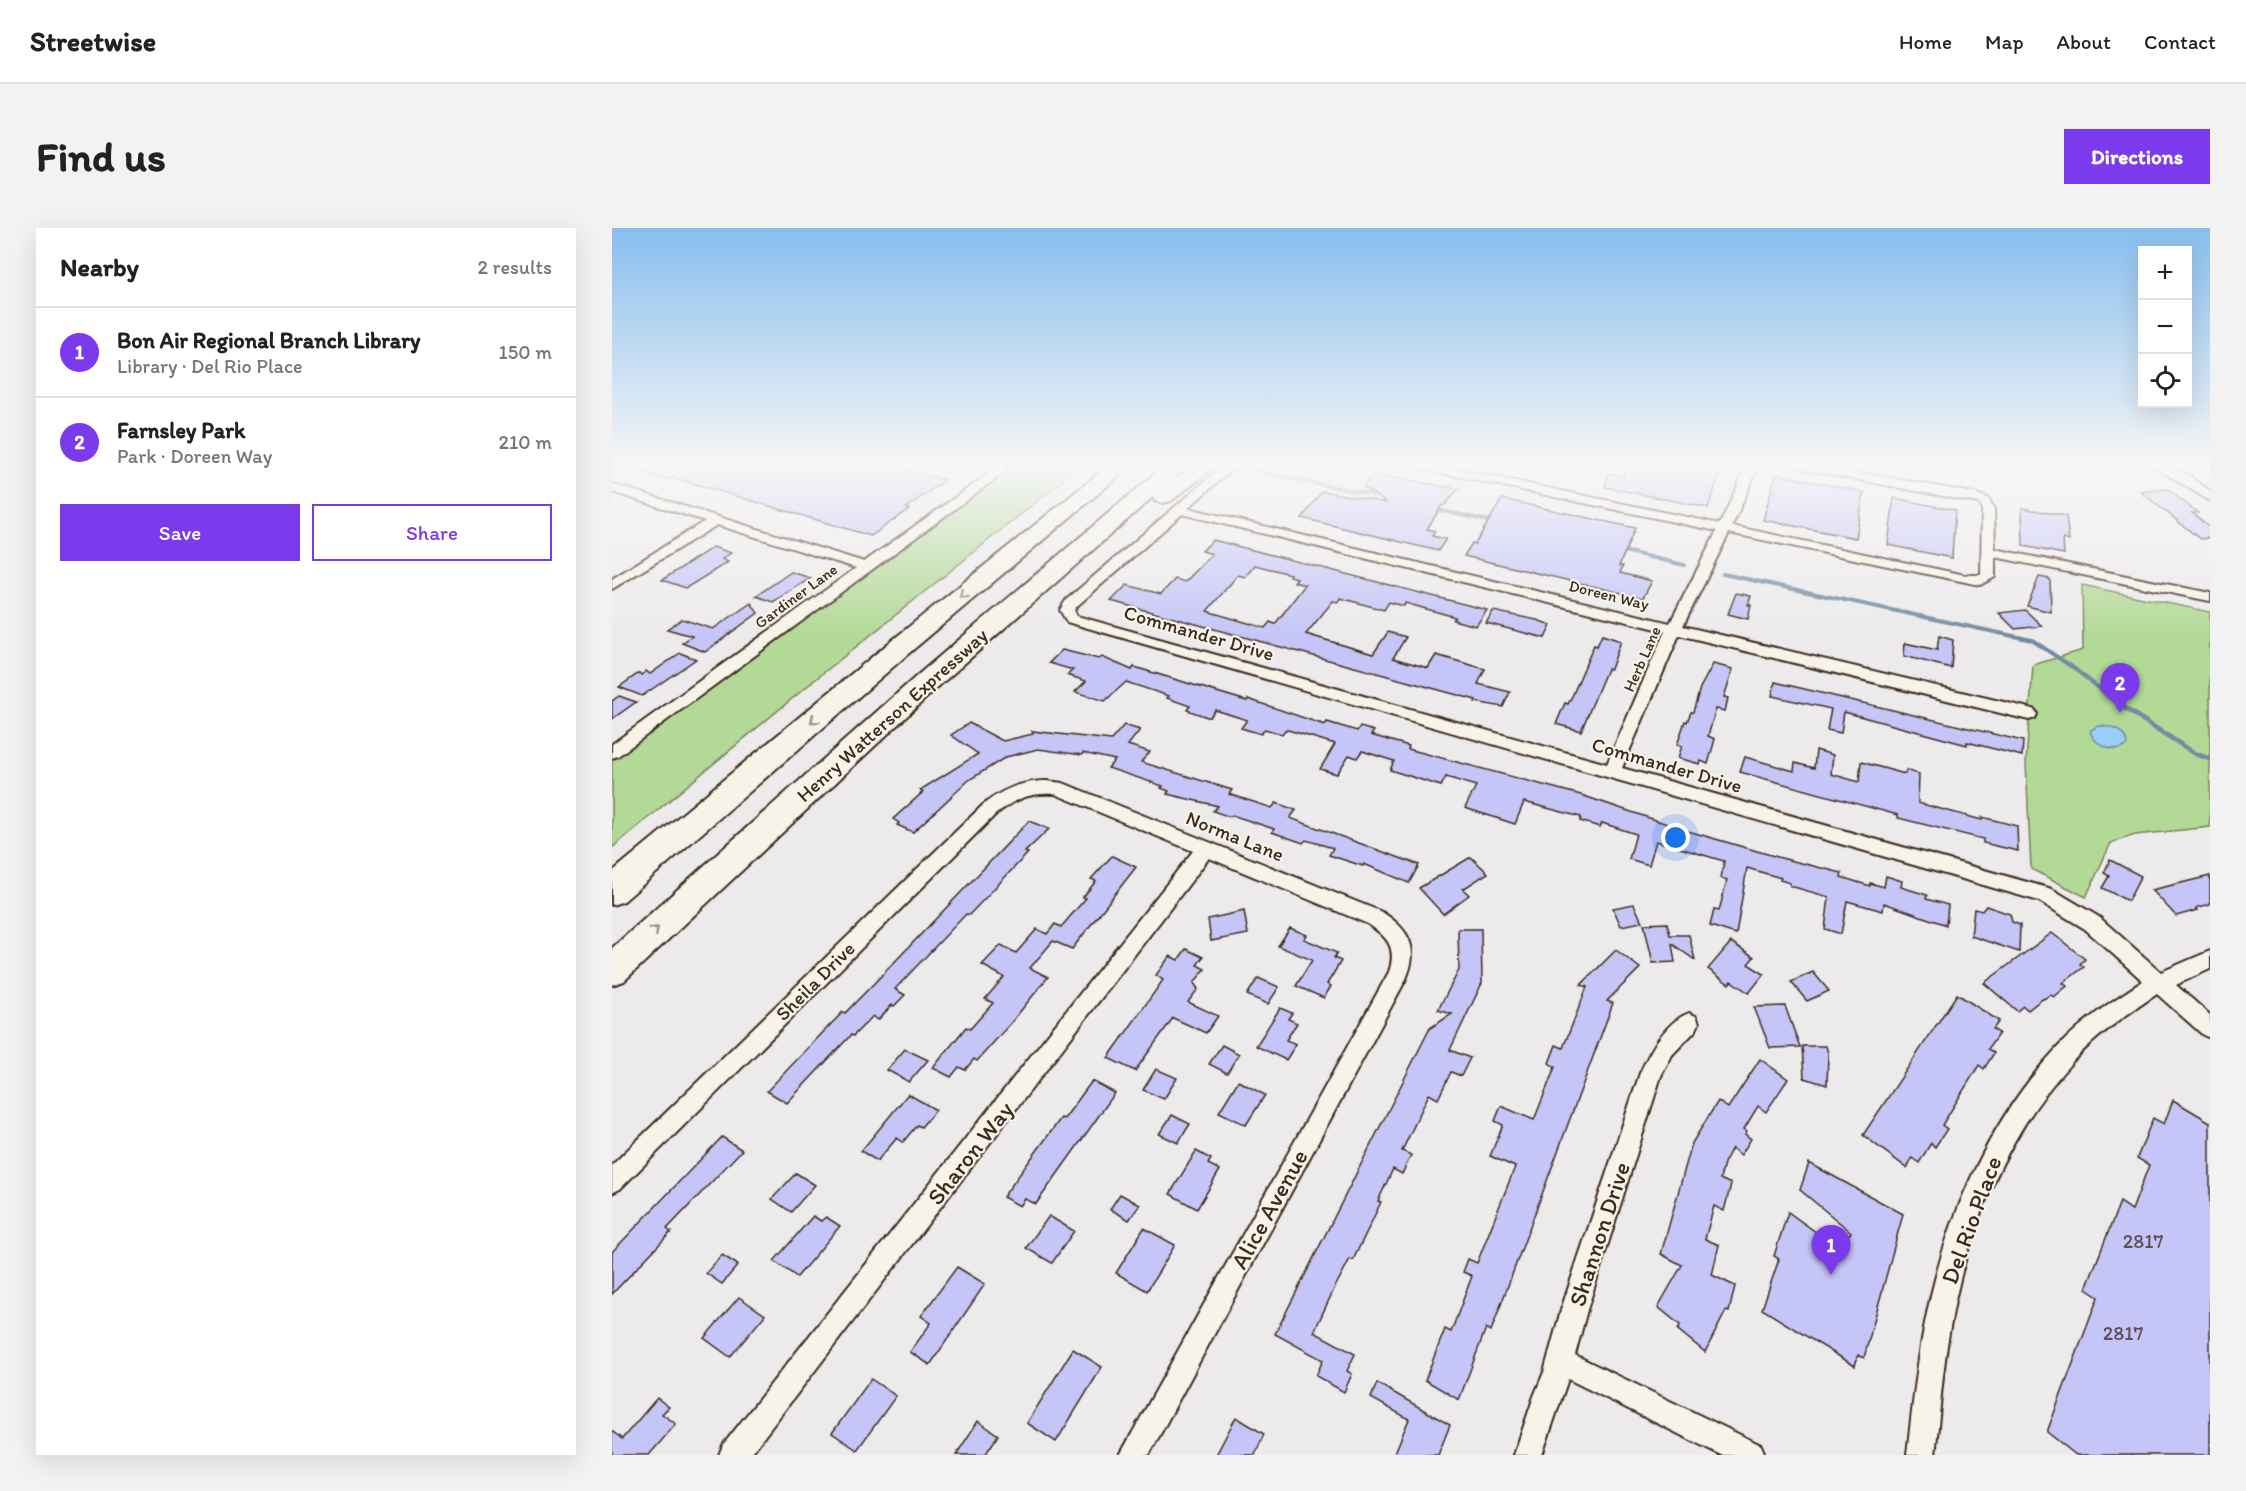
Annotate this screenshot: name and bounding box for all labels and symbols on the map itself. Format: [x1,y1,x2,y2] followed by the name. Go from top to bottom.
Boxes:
[751,560,841,632] street label: Gardiner Lane
[1567,576,1651,614] street label: Doreen Way
[959,587,970,598] one-way arrow
[1121,600,1277,666] street label: Commander Drive
[792,623,993,807] street label: Henry Watterson Expressway
[1619,623,1665,695] street label: Herb Lane
[2100,664,2140,713] pin: 2
[809,712,820,723] one-way arrow
[1589,732,1745,798] street label: Commander Drive
[1183,805,1287,867] street label: Norma Lane
[1661,823,1690,852] your location
[648,926,659,937] one-way arrow
[770,936,860,1026] street label: Sheila Drive
[921,1095,1019,1211] street label: Sharon Way
[1224,1144,1314,1274] street label: Alice Avenue
[1934,1152,2008,1288] street label: Del Rio Place
[1562,1158,1636,1310] street label: Shannon Drive
[1812,1226,1850,1275] pin: 1
[2123,1229,2163,1253] house number: 2817
[2103,1321,2143,1345] house number: 2817

